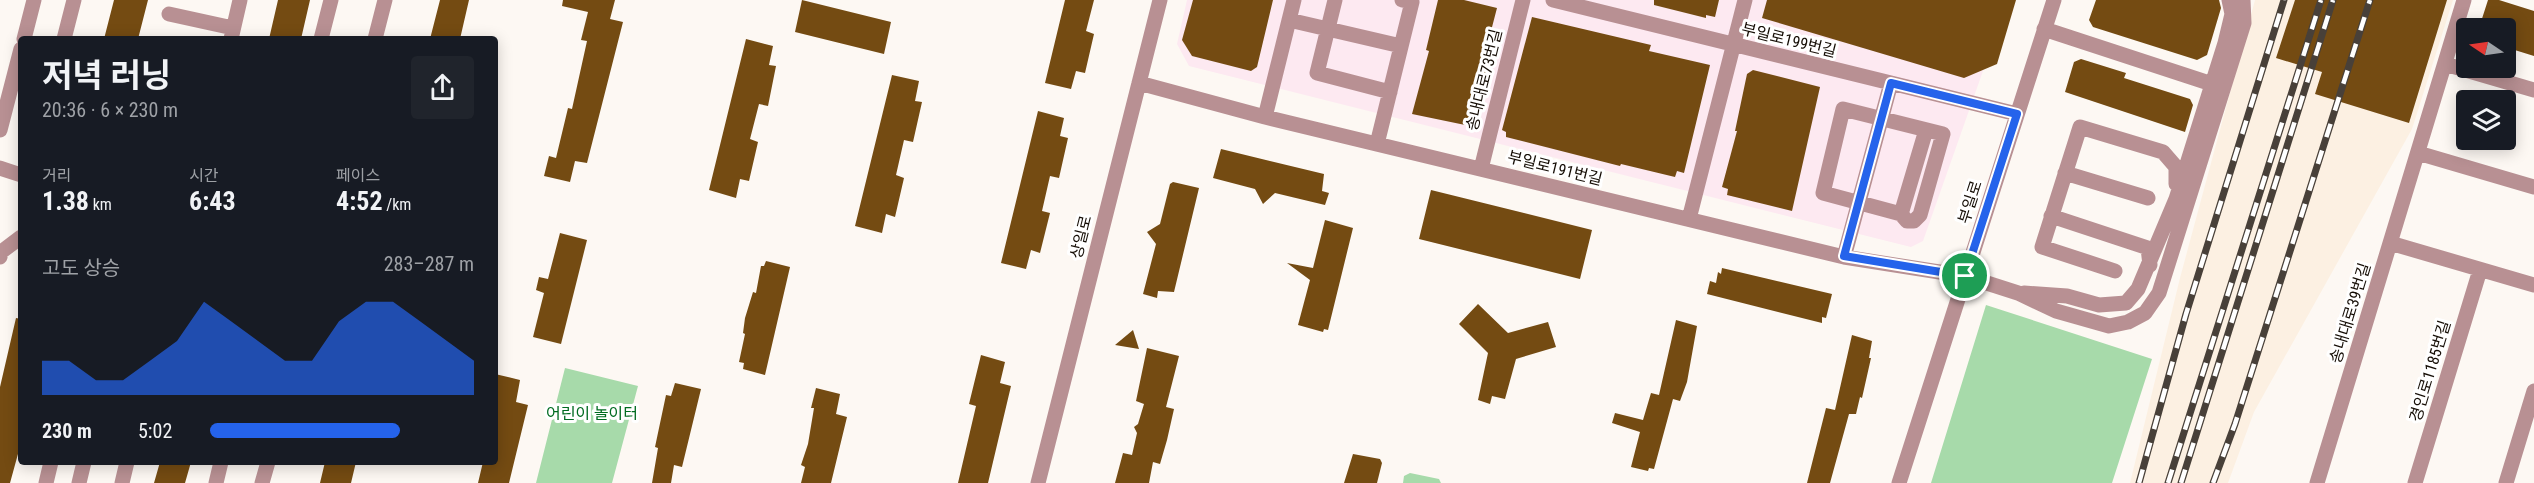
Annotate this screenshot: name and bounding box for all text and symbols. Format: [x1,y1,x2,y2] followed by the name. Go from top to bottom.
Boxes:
[2456,18,2516,78] north arrow
[2456,18,2516,150] map controls
[1739,19,1839,61] street label: 부일로199번길
[1462,27,1506,133] street label: 송내대로73번길
[42,56,171,95] text: 저녁 러닝
[411,56,474,119] button: share
[2456,90,2516,150] button: layers
[42,98,178,122] text: 20:36 · 6 × 230 m
[1505,147,1605,189] street label: 부일로191번길
[42,166,71,185] text: 거리
[189,166,218,185] text: 시간
[336,166,380,185] text: 페이스
[1954,178,1986,226] street label: 부일로
[42,186,89,216] text: 1.38
[189,186,236,216] text: 6:43
[336,186,383,216] text: 4:52
[89,195,112,214] text: km
[383,195,411,214] text: /km
[1066,213,1096,261] street label: 상일로
[1939,250,1990,301] pin
[384,252,474,276] text: 283–287 m
[42,256,120,280] text: 고도 상승
[1948,259,1981,292] icon: arrive
[2326,260,2374,366] street label: 송내대로39번길
[2406,318,2454,424] street label: 경인로1185번길
[546,404,638,423] park label: 어린이 놀이터
[42,419,92,443] text: 230 m
[138,419,172,443] text: 5:02

